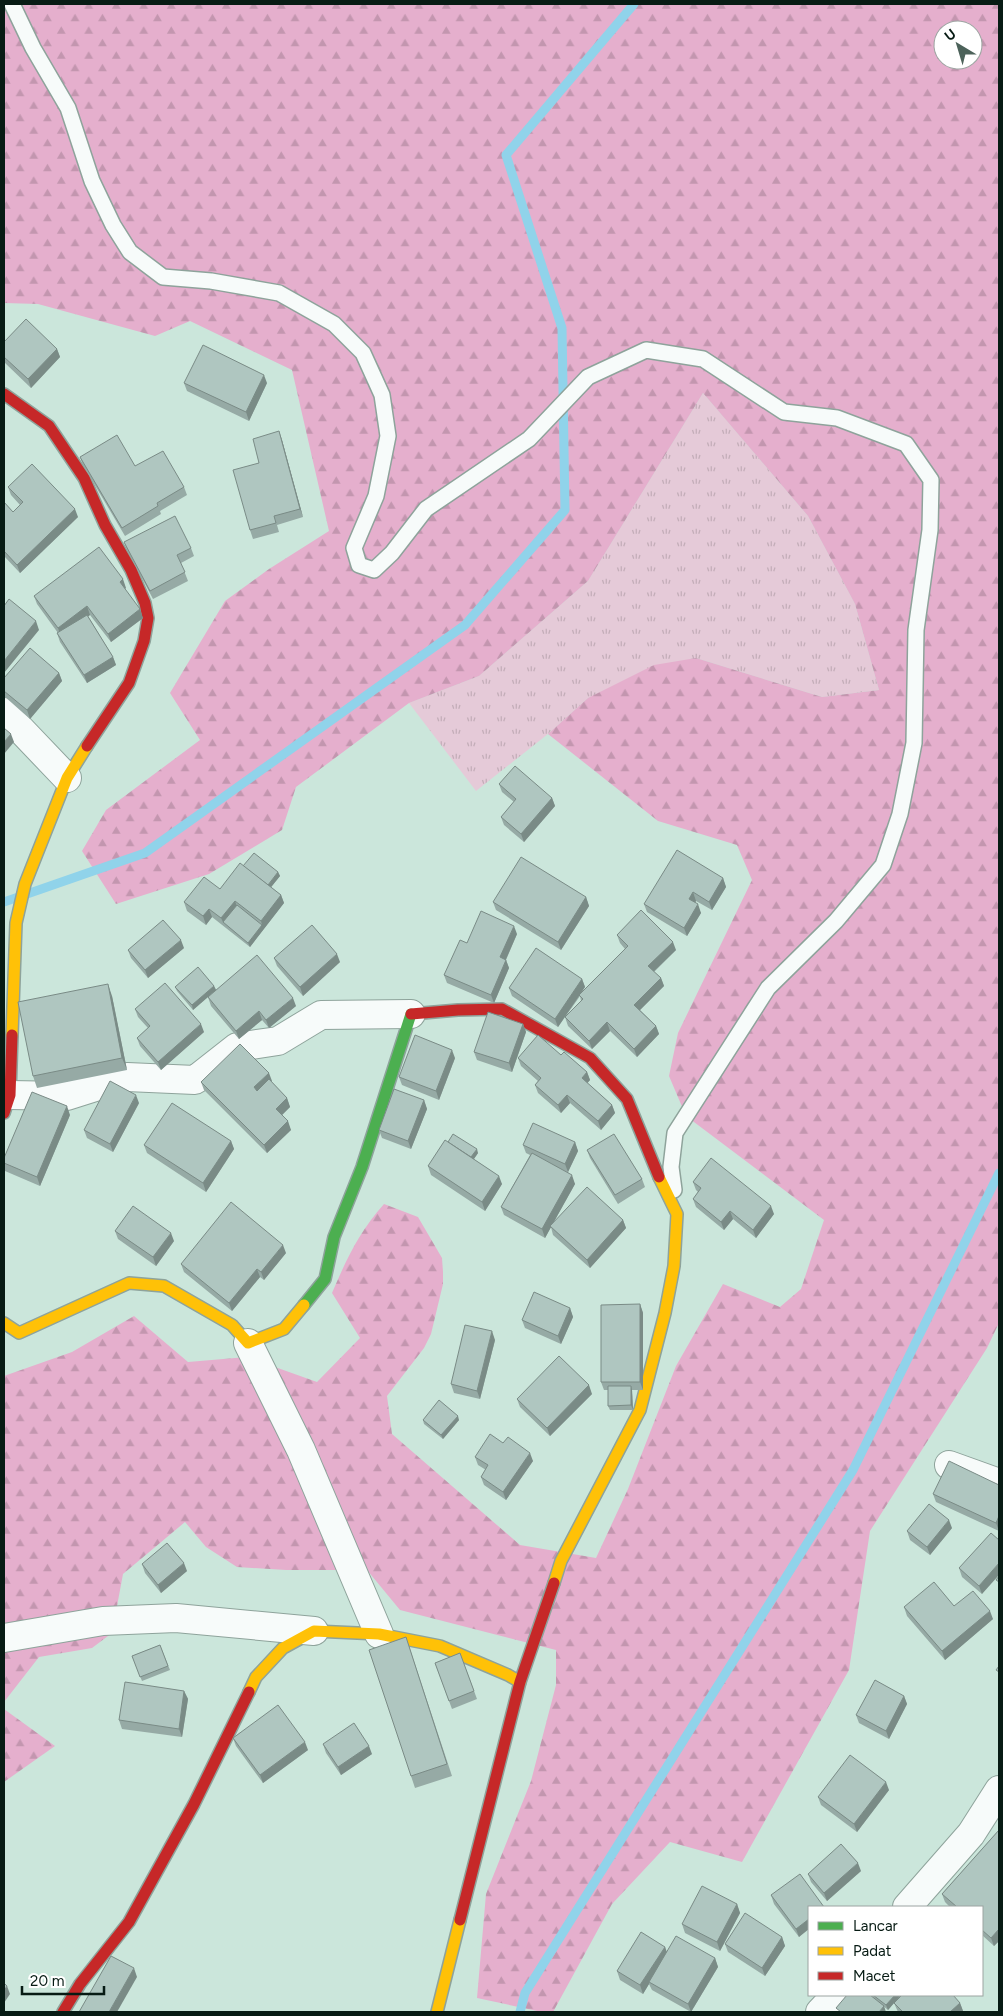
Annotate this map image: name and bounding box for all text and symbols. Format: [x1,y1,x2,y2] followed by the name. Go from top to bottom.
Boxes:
[933,20,983,70] north arrow
[941,25,959,45] text: U
[808,1906,983,1996] legend
[853,1917,898,1935] text: Lancar
[853,1942,892,1960] text: Padat
[22,1964,105,1996] scale bar
[853,1967,896,1985] text: Macet
[30,1972,64,1990] text: 20 m

